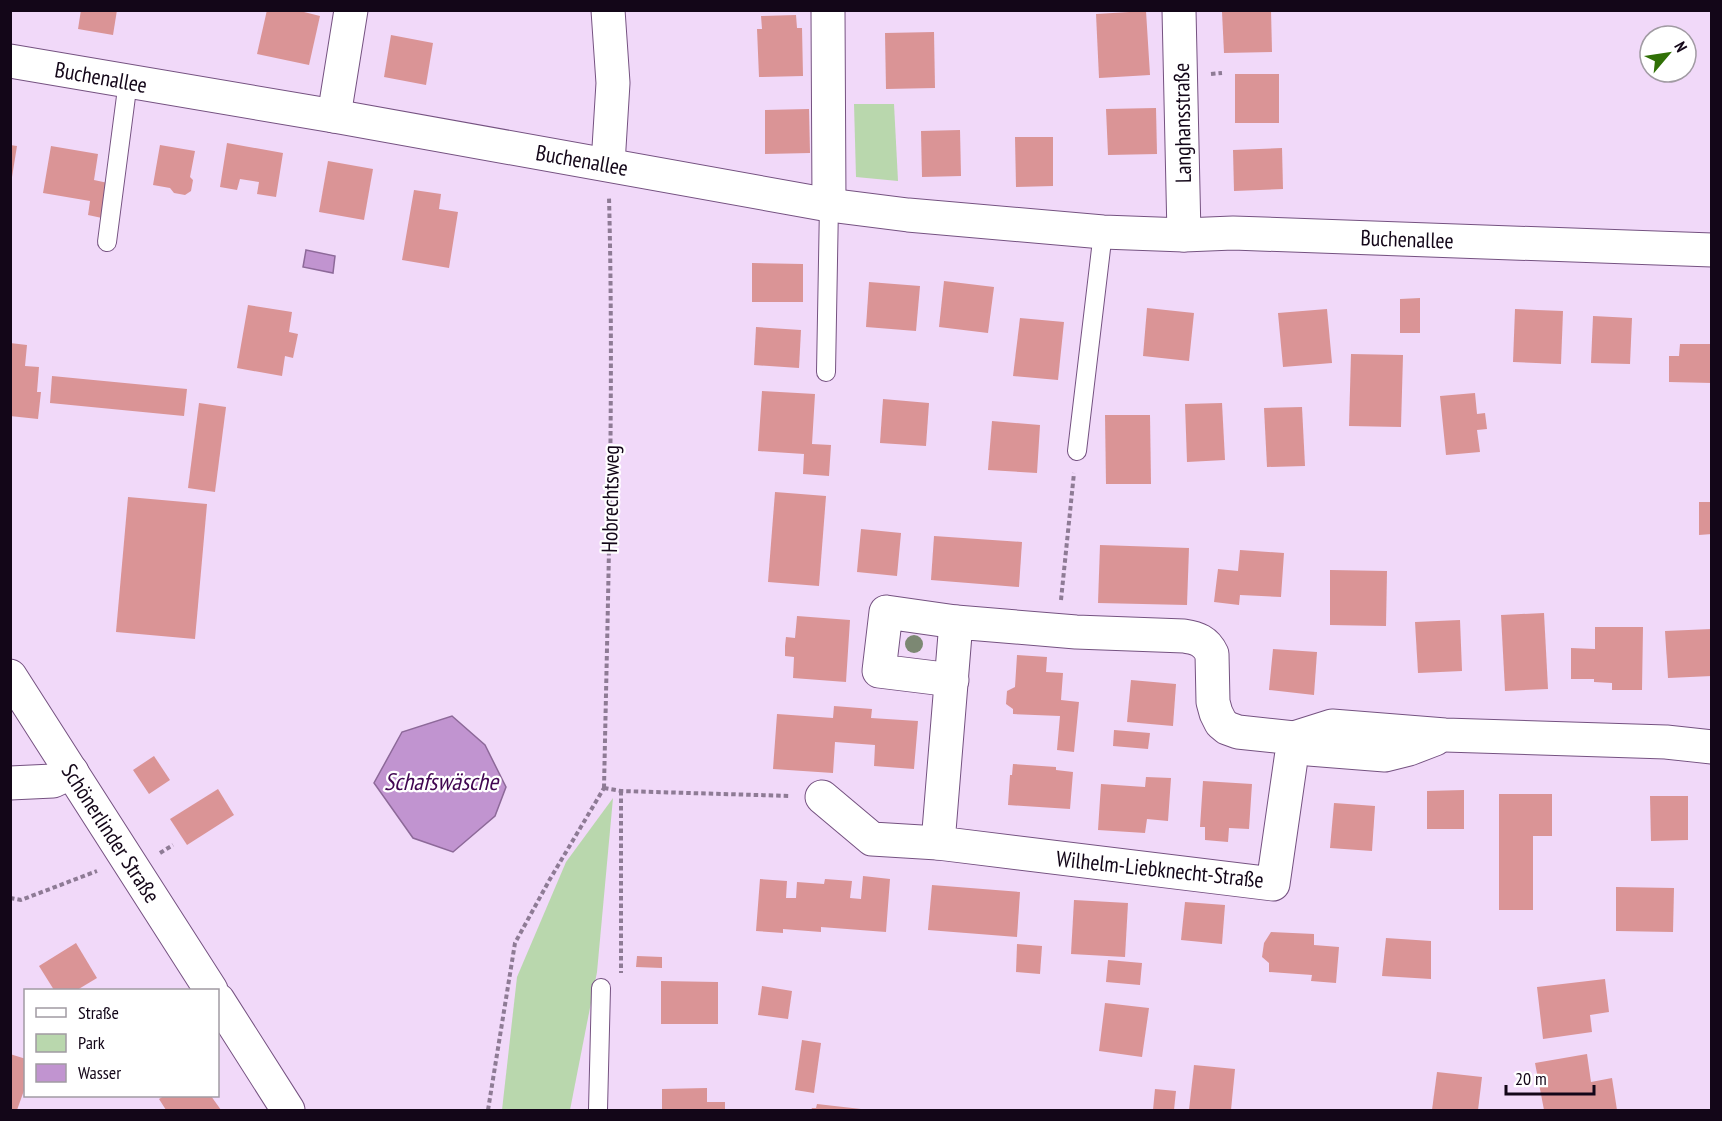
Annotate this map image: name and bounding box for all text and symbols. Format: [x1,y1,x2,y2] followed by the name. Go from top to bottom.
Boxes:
[1638,24,1698,84] north arrow
[1670,38,1692,55] text: N
[53,55,149,99] street label: Buchenallee
[1167,63,1197,183] street label: Langhansstraße
[534,138,630,182] street label: Buchenallee
[1360,223,1454,255] street label: Buchenallee
[595,445,625,553] street label: Hobrechtsweg
[56,758,166,908] street label: Schönerlinder Straße
[384,766,500,797] water label: Schafswäsche
[1055,844,1265,894] street label: Wilhelm-Liebknecht-Straße
[24,989,219,1097] legend
[78,1001,119,1024] text: Straße
[78,1031,105,1054] text: Park
[1506,1058,1594,1096] scale bar
[78,1061,121,1084] text: Wasser
[1515,1067,1547,1090] text: 20 m

